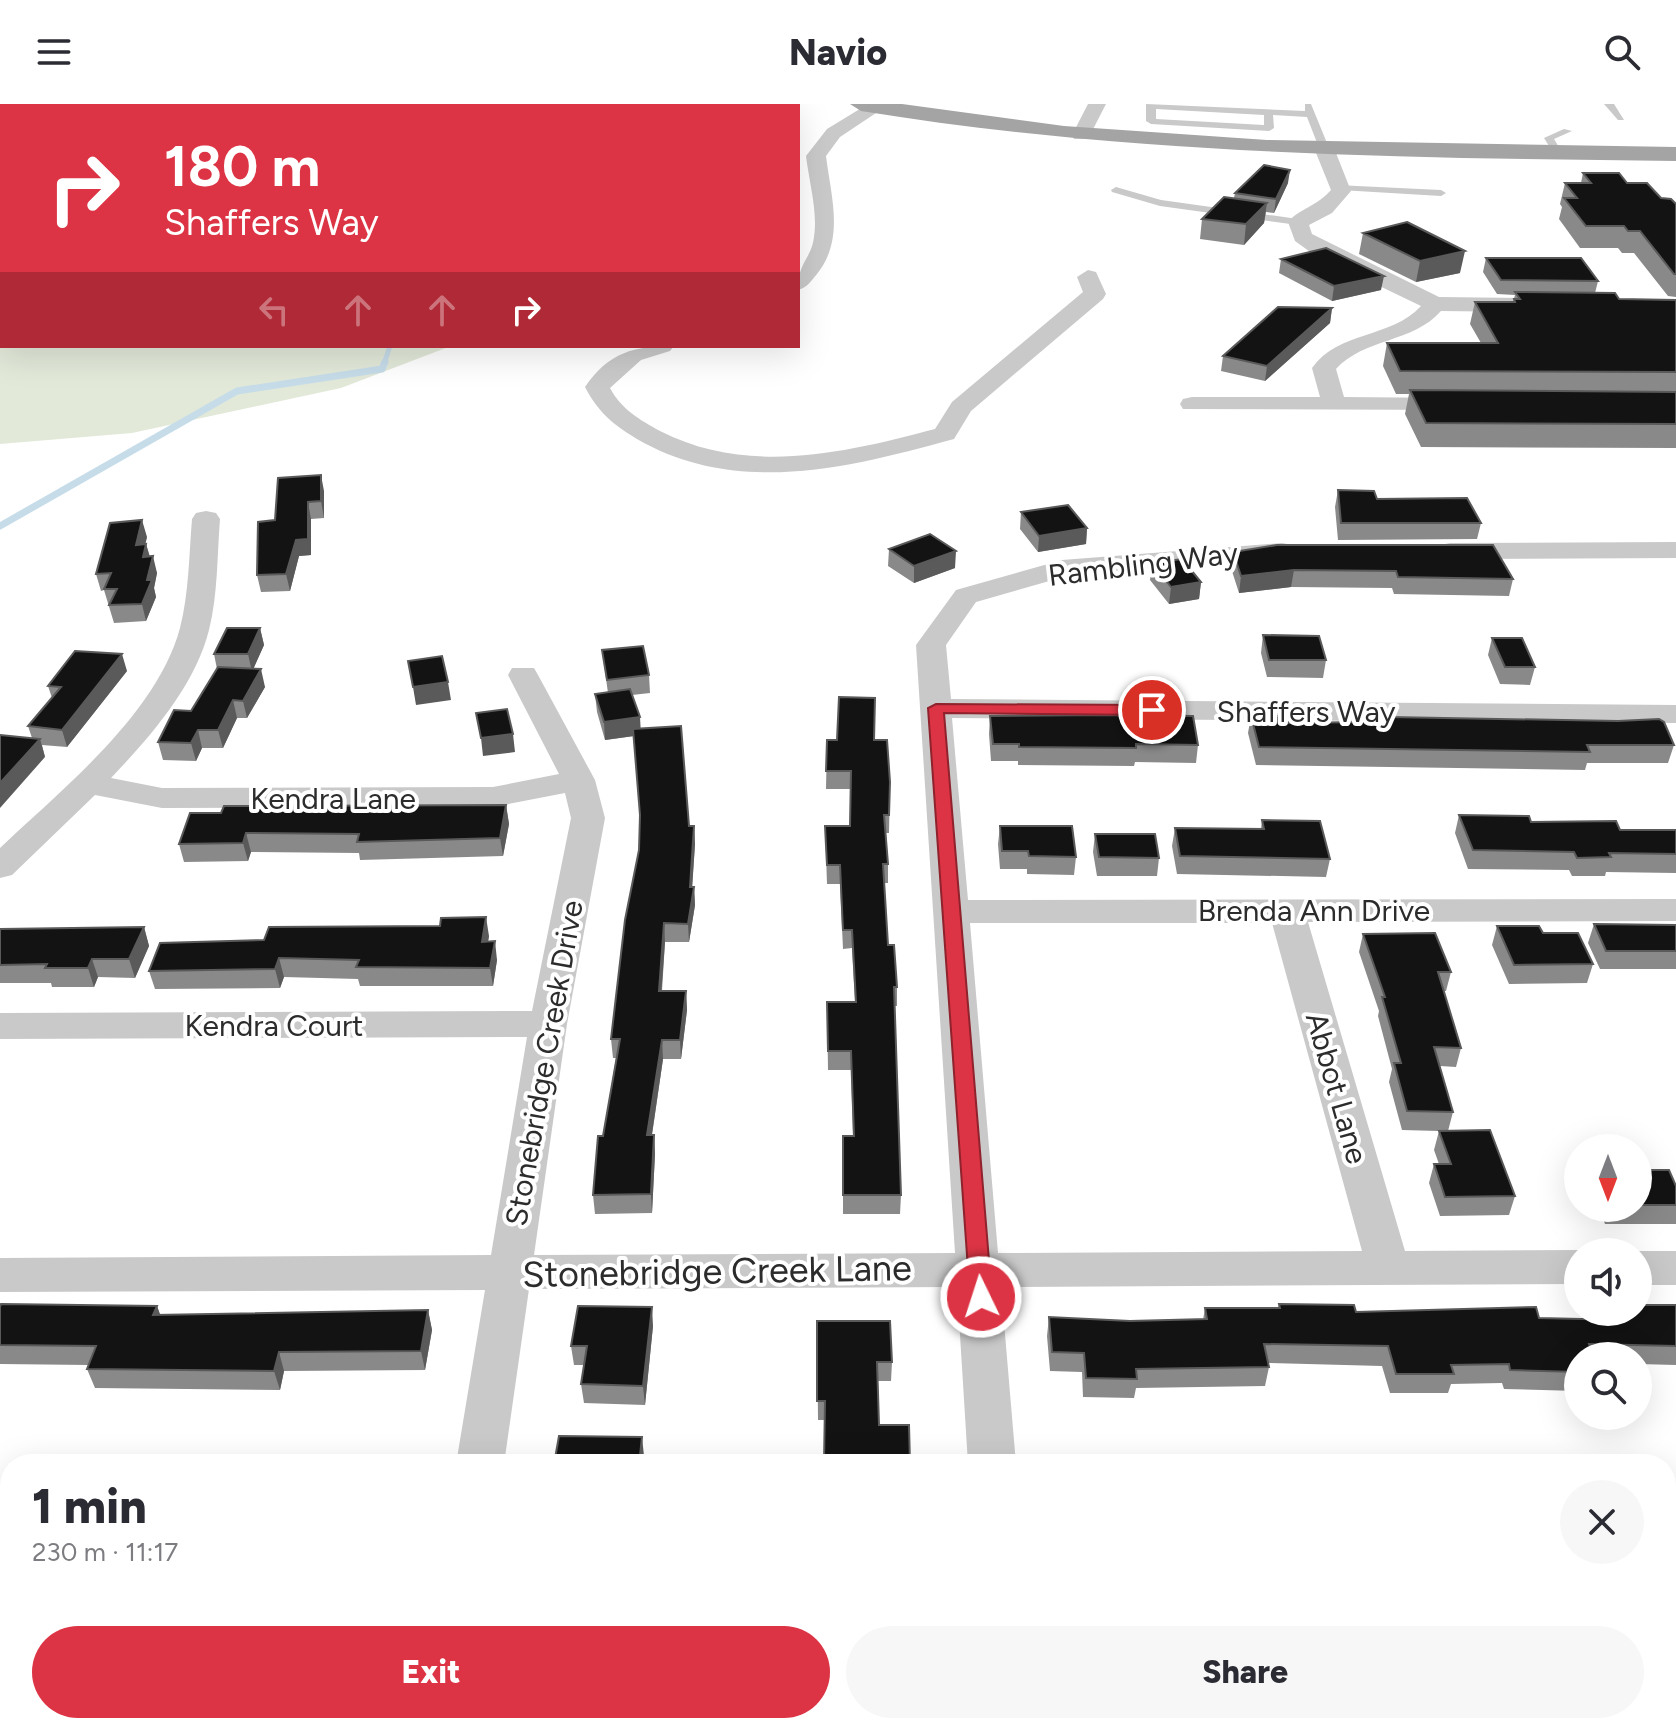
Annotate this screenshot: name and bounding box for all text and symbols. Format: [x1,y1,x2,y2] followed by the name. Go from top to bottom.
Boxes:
[32,30,76,74] icon: menu
[1600,30,1644,74] icon: search
[789,31,887,74] text: Navio
[164,133,320,200] text: 180 m
[32,136,136,240] icon: right
[164,201,379,244] text: Shaffers Way
[252,288,296,332] icon: left
[336,288,380,332] icon: ahead
[420,288,464,332] icon: ahead
[504,288,548,332] icon: right
[1046,534,1240,594] street label: Rambling Way
[1118,676,1186,744] pin
[1130,688,1174,732] icon: arrive
[1217,693,1396,730] street label: Shaffers Way
[250,780,416,817] street label: Kendra Lane
[1198,892,1430,929] street label: Brenda Ann Drive
[497,897,591,1229] street label: Stonebridge Creek Drive
[185,1007,363,1044] street label: Kendra Court
[1298,1008,1376,1168] street label: Abbot Lane
[1564,1134,1652,1222] north arrow
[1564,1134,1652,1430] map controls
[1564,1238,1652,1326] button: sound
[522,1246,912,1296] street label: Stonebridge Creek Lane
[939,1255,1023,1339] position arrow
[1564,1342,1652,1430] button: search
[32,1477,147,1535] text: 1 min
[1560,1480,1644,1564] button: close
[32,1536,178,1568] text: 230 m · 11:17
[32,1626,830,1718] button: Exit
[846,1626,1644,1718] button: Share

